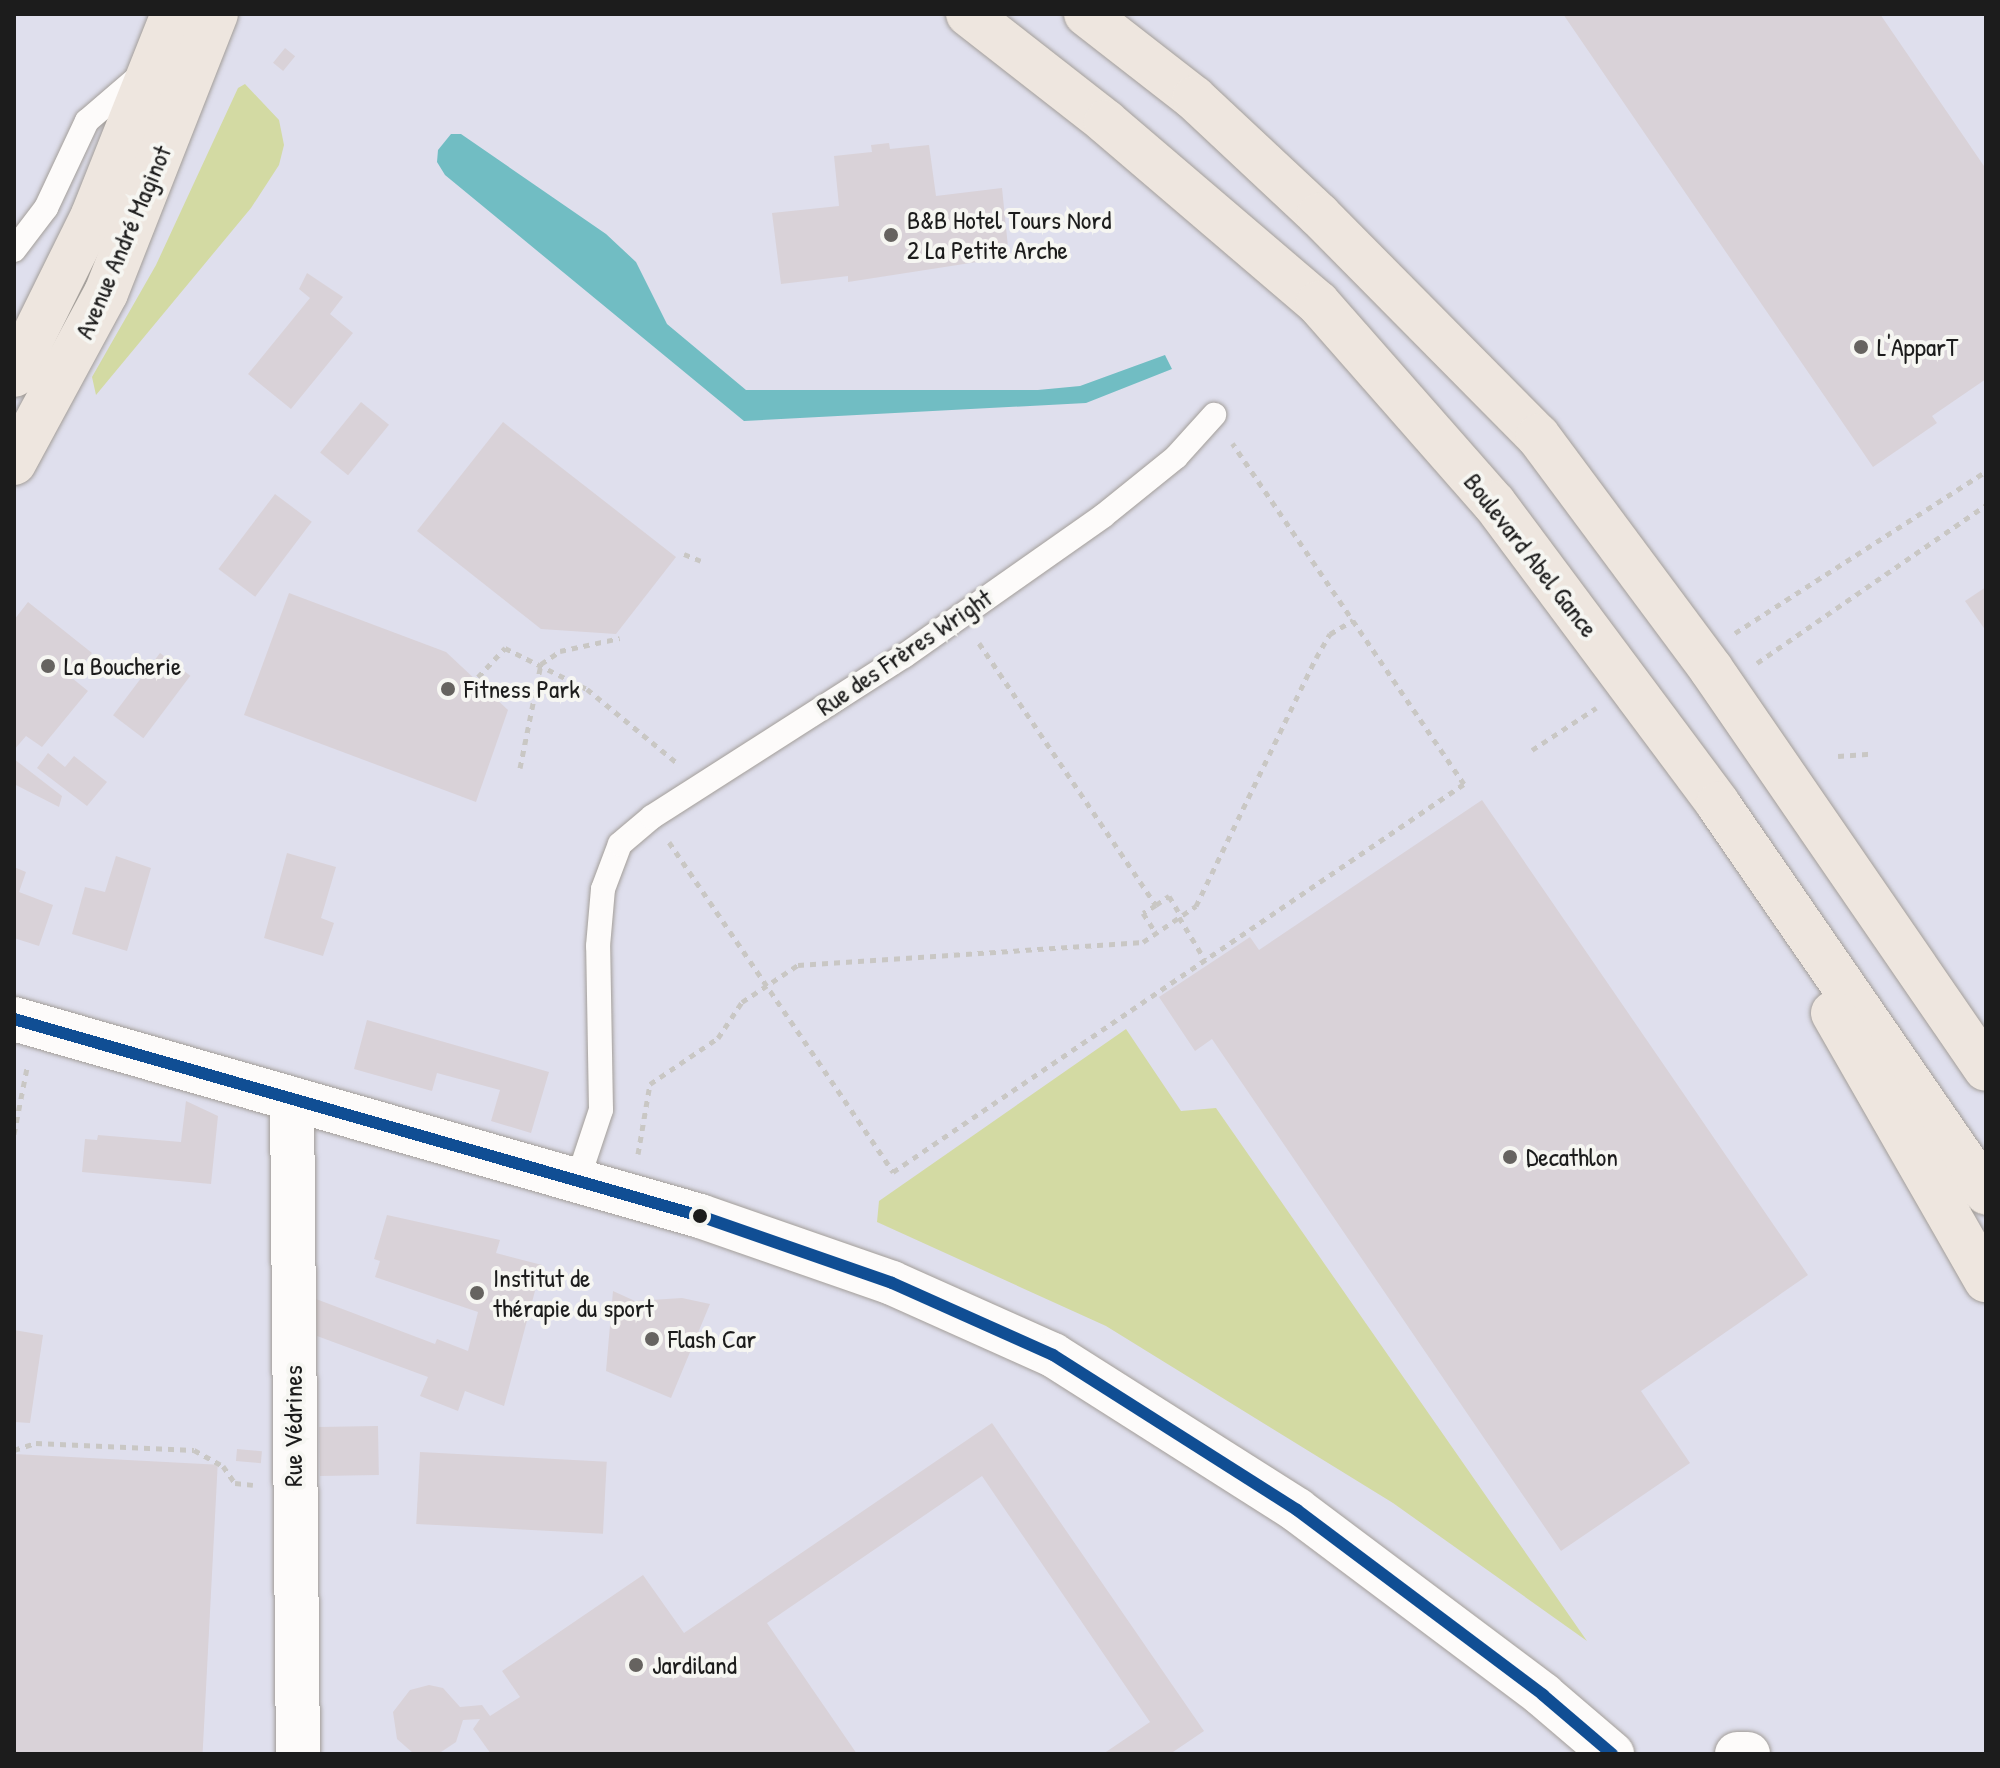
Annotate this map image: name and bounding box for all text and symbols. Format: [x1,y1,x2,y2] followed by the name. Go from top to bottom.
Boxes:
[68,141,178,343] street label: Avenue André Maginot
[907,204,1111,266] place label: B&B Hotel Tours Nord 2 La Petite Arche
[882,226,900,244] marker: B&B Hotel Tours Nord 2 La Petite Arche
[1877,331,1958,363] place label: L'ApparT
[1852,338,1870,356] marker: L'ApparT
[1457,467,1605,643] street label: Boulevard Abel Gance
[810,582,998,722] street label: Rue des Frères Wright
[64,650,181,682] place label: La Boucherie
[39,657,57,675] marker: La Boucherie
[464,673,580,705] place label: Fitness Park
[439,680,457,698] marker: Fitness Park
[1526,1141,1618,1173] place label: Decathlon
[1501,1148,1519,1166] marker: Decathlon
[692,1208,708,1224] unlabelled marker
[493,1262,654,1324] place label: Institut de thérapie du sport
[468,1284,486,1302] marker: Institut de thérapie du sport
[668,1323,756,1355] place label: Flash Car
[643,1330,661,1348] marker: Flash Car
[277,1365,309,1487] street label: Rue Védrines
[652,1649,737,1681] place label: Jardiland
[627,1656,645,1674] marker: Jardiland

